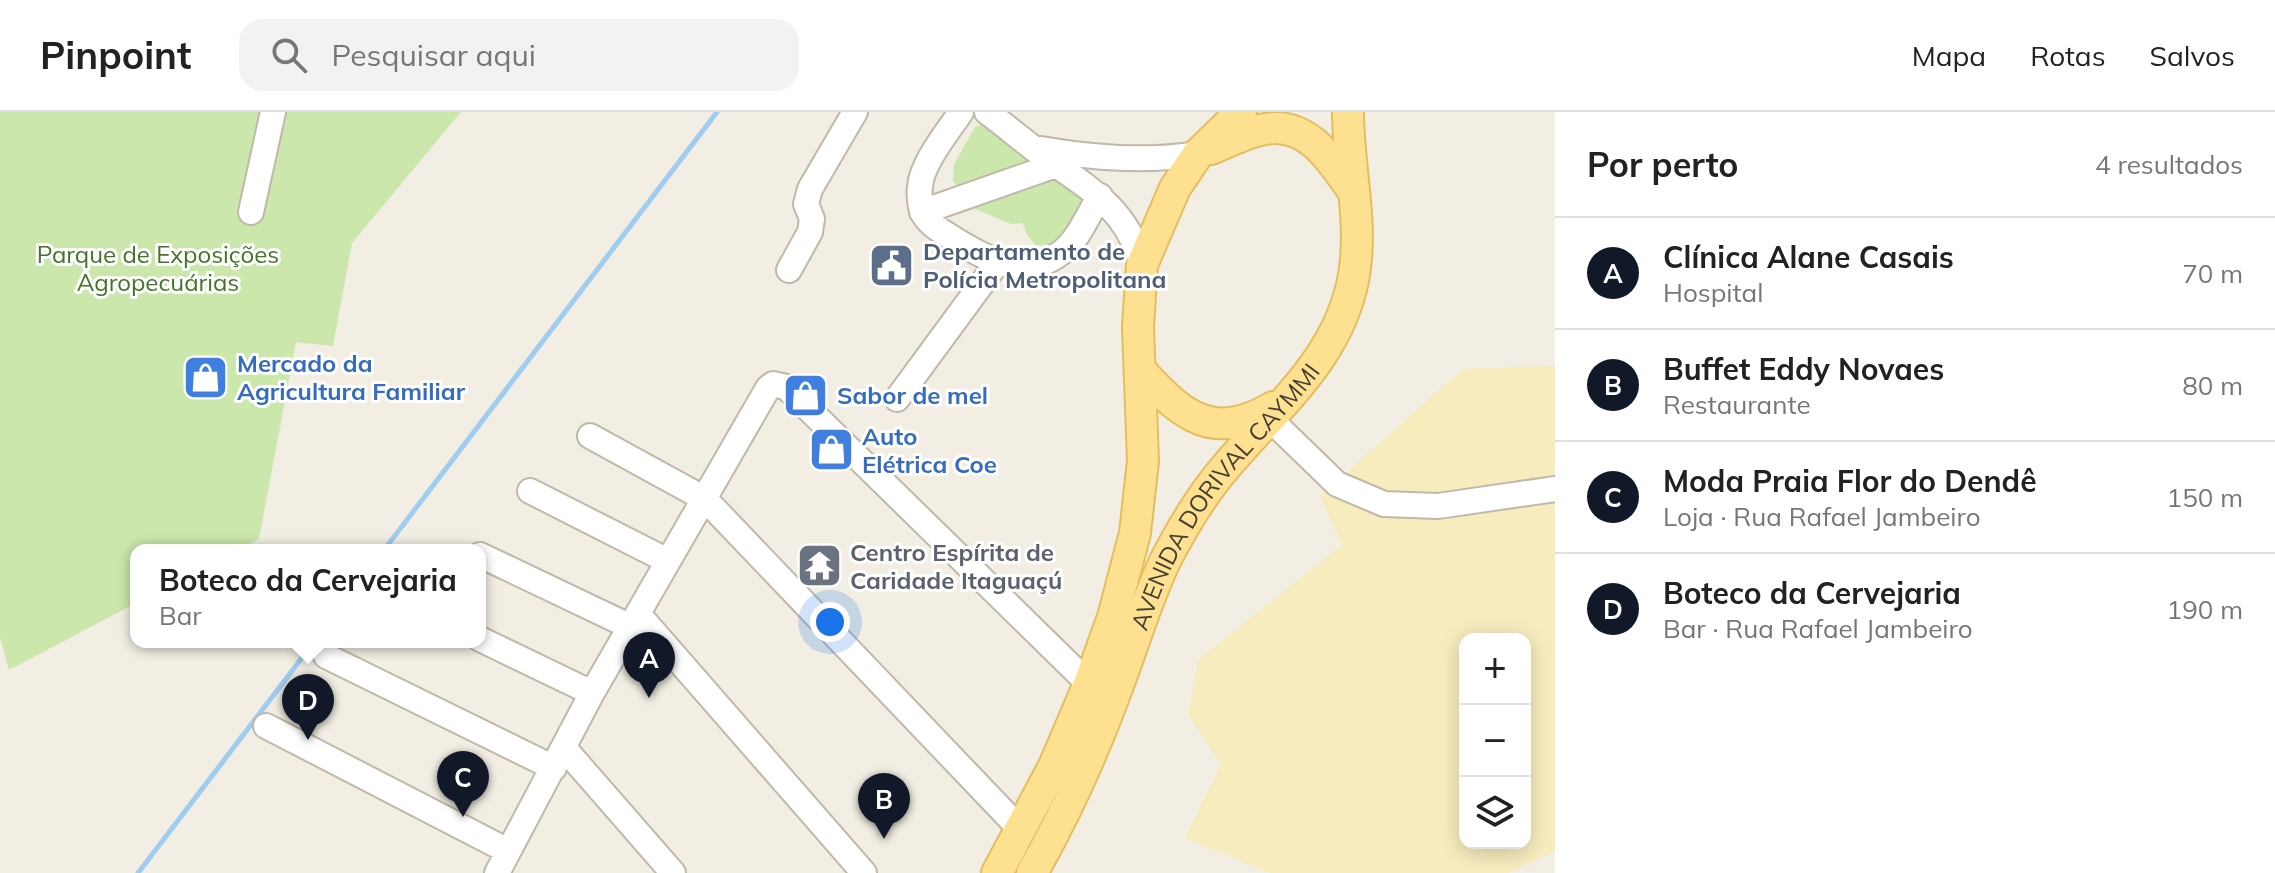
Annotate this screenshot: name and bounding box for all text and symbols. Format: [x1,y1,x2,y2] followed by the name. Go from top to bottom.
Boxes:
[239,19,799,91] search box
[40,31,191,79] text: Pinpoint
[267,33,311,77] icon: search
[331,36,536,74] text: Pesquisar aqui
[1912,38,1986,73] text: Mapa
[2030,38,2106,73] text: Rotas
[2150,38,2235,73] text: Salvos
[1587,143,1738,186] text: Por perto
[2095,148,2243,181] text: 4 resultados
[923,236,1166,294] place label: Departamento de Polícia Metropolitana
[1663,238,1954,276] text: Clínica Alane Casais
[37,239,279,297] park label: Parque de Exposições Agropecuárias
[868,241,916,289] public building icon: Departamento de Polícia Metropolitana
[1603,257,1623,290] text: A
[2182,257,2243,290] text: 70 m
[1663,276,1763,309] text: Hospital
[237,348,466,406] place label: Mercado da Agricultura Familiar
[1663,350,1944,388] text: Buffet Eddy Novaes
[182,353,230,401] shop icon: Mercado da Agricultura Familiar
[1124,357,1326,634] street label: AVENIDA DORIVAL CAYMMI
[1604,369,1622,402] text: B
[2182,369,2243,402] text: 80 m
[782,371,830,419] shop icon: Sabor de mel
[837,380,988,410] place label: Sabor de mel
[1663,388,1811,421] text: Restaurante
[862,421,997,479] place label: Auto Elétrica Coe
[807,426,855,474] shop icon: Auto Elétrica Coe
[1663,462,2037,500] text: Moda Praia Flor do Dendê
[1604,481,1622,514] text: C
[2167,481,2243,514] text: 150 m
[1663,500,1981,533] text: Loja · Rua Rafael Jambeiro
[850,537,1062,595] place label: Centro Espírita de Caridade Itaguaçú
[795,542,843,590] temple icon: Centro Espírita de Caridade Itaguaçú
[130,544,486,648] popup
[159,561,457,599] text: Boteco da Cervejaria
[1663,574,1961,612] text: Boteco da Cervejaria
[1603,593,1623,626] text: D
[2167,593,2243,626] text: 190 m
[159,599,202,632] text: Bar
[810,602,850,642] your location
[1663,612,1973,645] text: Bar · Rua Rafael Jambeiro
[623,632,675,698] pin: A
[1459,633,1531,849] map controls
[1459,633,1531,705] button: +
[282,674,334,740] pin: D
[1459,705,1531,777] button: −
[437,751,489,817] pin: C
[858,773,910,839] pin: B
[1459,777,1531,849] button: layers

